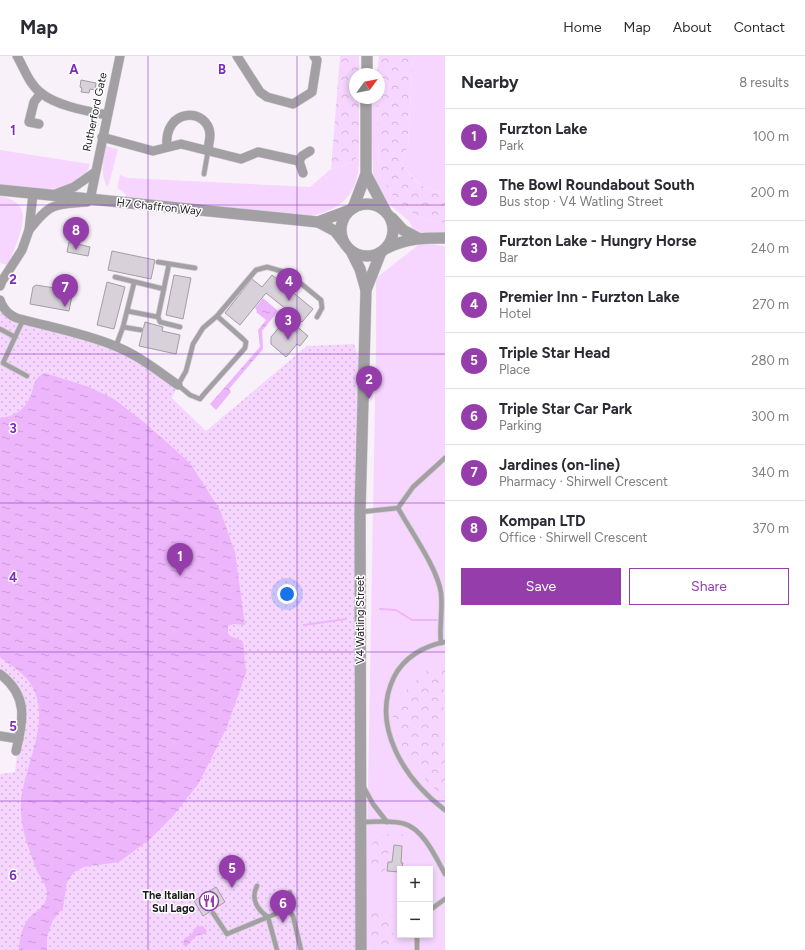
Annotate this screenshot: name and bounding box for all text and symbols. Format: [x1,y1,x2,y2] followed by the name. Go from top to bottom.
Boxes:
[20,16,58,39] text: Map
[563,19,602,36] text: Home
[624,19,651,36] text: Map
[673,19,712,36] text: About
[734,19,785,36] text: Contact
[69,62,79,77] text: A
[218,62,226,77] text: B
[349,68,385,104] north arrow
[80,71,110,153] street label: Rutherford Gate
[461,72,519,92] text: Nearby
[739,75,789,90] text: 8 results
[499,120,587,138] text: Furzton Lake
[10,123,16,138] text: 1
[471,129,477,144] text: 1
[753,129,789,144] text: 100 m
[499,138,524,153] text: Park
[499,176,695,194] text: The Bowl Roundabout South
[470,185,478,200] text: 2
[751,185,789,200] text: 200 m
[499,194,664,209] text: Bus stop · V4 Watling Street
[116,196,202,218] street label: H7 Chaffron Way
[63,217,89,250] pin: 8
[499,232,697,250] text: Furzton Lake - Hungry Horse
[470,241,478,256] text: 3
[751,241,789,256] text: 240 m
[499,250,518,265] text: Bar
[276,268,302,301] pin: 4
[9,272,17,287] text: 2
[52,274,78,307] pin: 7
[499,288,679,306] text: Premier Inn - Furzton Lake
[470,297,478,312] text: 4
[752,297,789,312] text: 270 m
[499,306,531,321] text: Hotel
[275,307,301,340] pin: 3
[499,344,610,362] text: Triple Star Head
[470,353,478,368] text: 5
[751,353,789,368] text: 280 m
[499,362,530,377] text: Place
[356,366,382,399] pin: 2
[499,400,632,418] text: Triple Star Car Park
[470,409,478,424] text: 6
[751,409,789,424] text: 300 m
[499,418,542,433] text: Parking
[9,421,17,436] text: 3
[499,456,620,474] text: Jardines (on-line)
[470,465,478,480] text: 7
[751,465,789,480] text: 340 m
[499,474,668,489] text: Pharmacy · Shirwell Crescent
[499,512,585,530] text: Kompan LTD
[470,521,478,536] text: 8
[752,521,789,536] text: 370 m
[499,530,648,545] text: Office · Shirwell Crescent
[167,543,193,576] pin: 1
[461,568,621,605] button: Save
[629,568,789,605] button: Share
[9,570,17,585] text: 4
[354,576,367,664] street label: V4 Watling Street
[277,584,297,604] your location
[9,719,17,734] text: 5
[219,855,245,888] pin: 5
[397,866,433,938] map controls
[397,866,433,902] button: +
[9,868,17,883] text: 6
[143,889,196,915] place label: The Italian Sul Lago
[198,890,220,912] restaurant icon: The Italian Sul Lago
[270,890,296,923] pin: 6
[397,902,433,938] button: −

